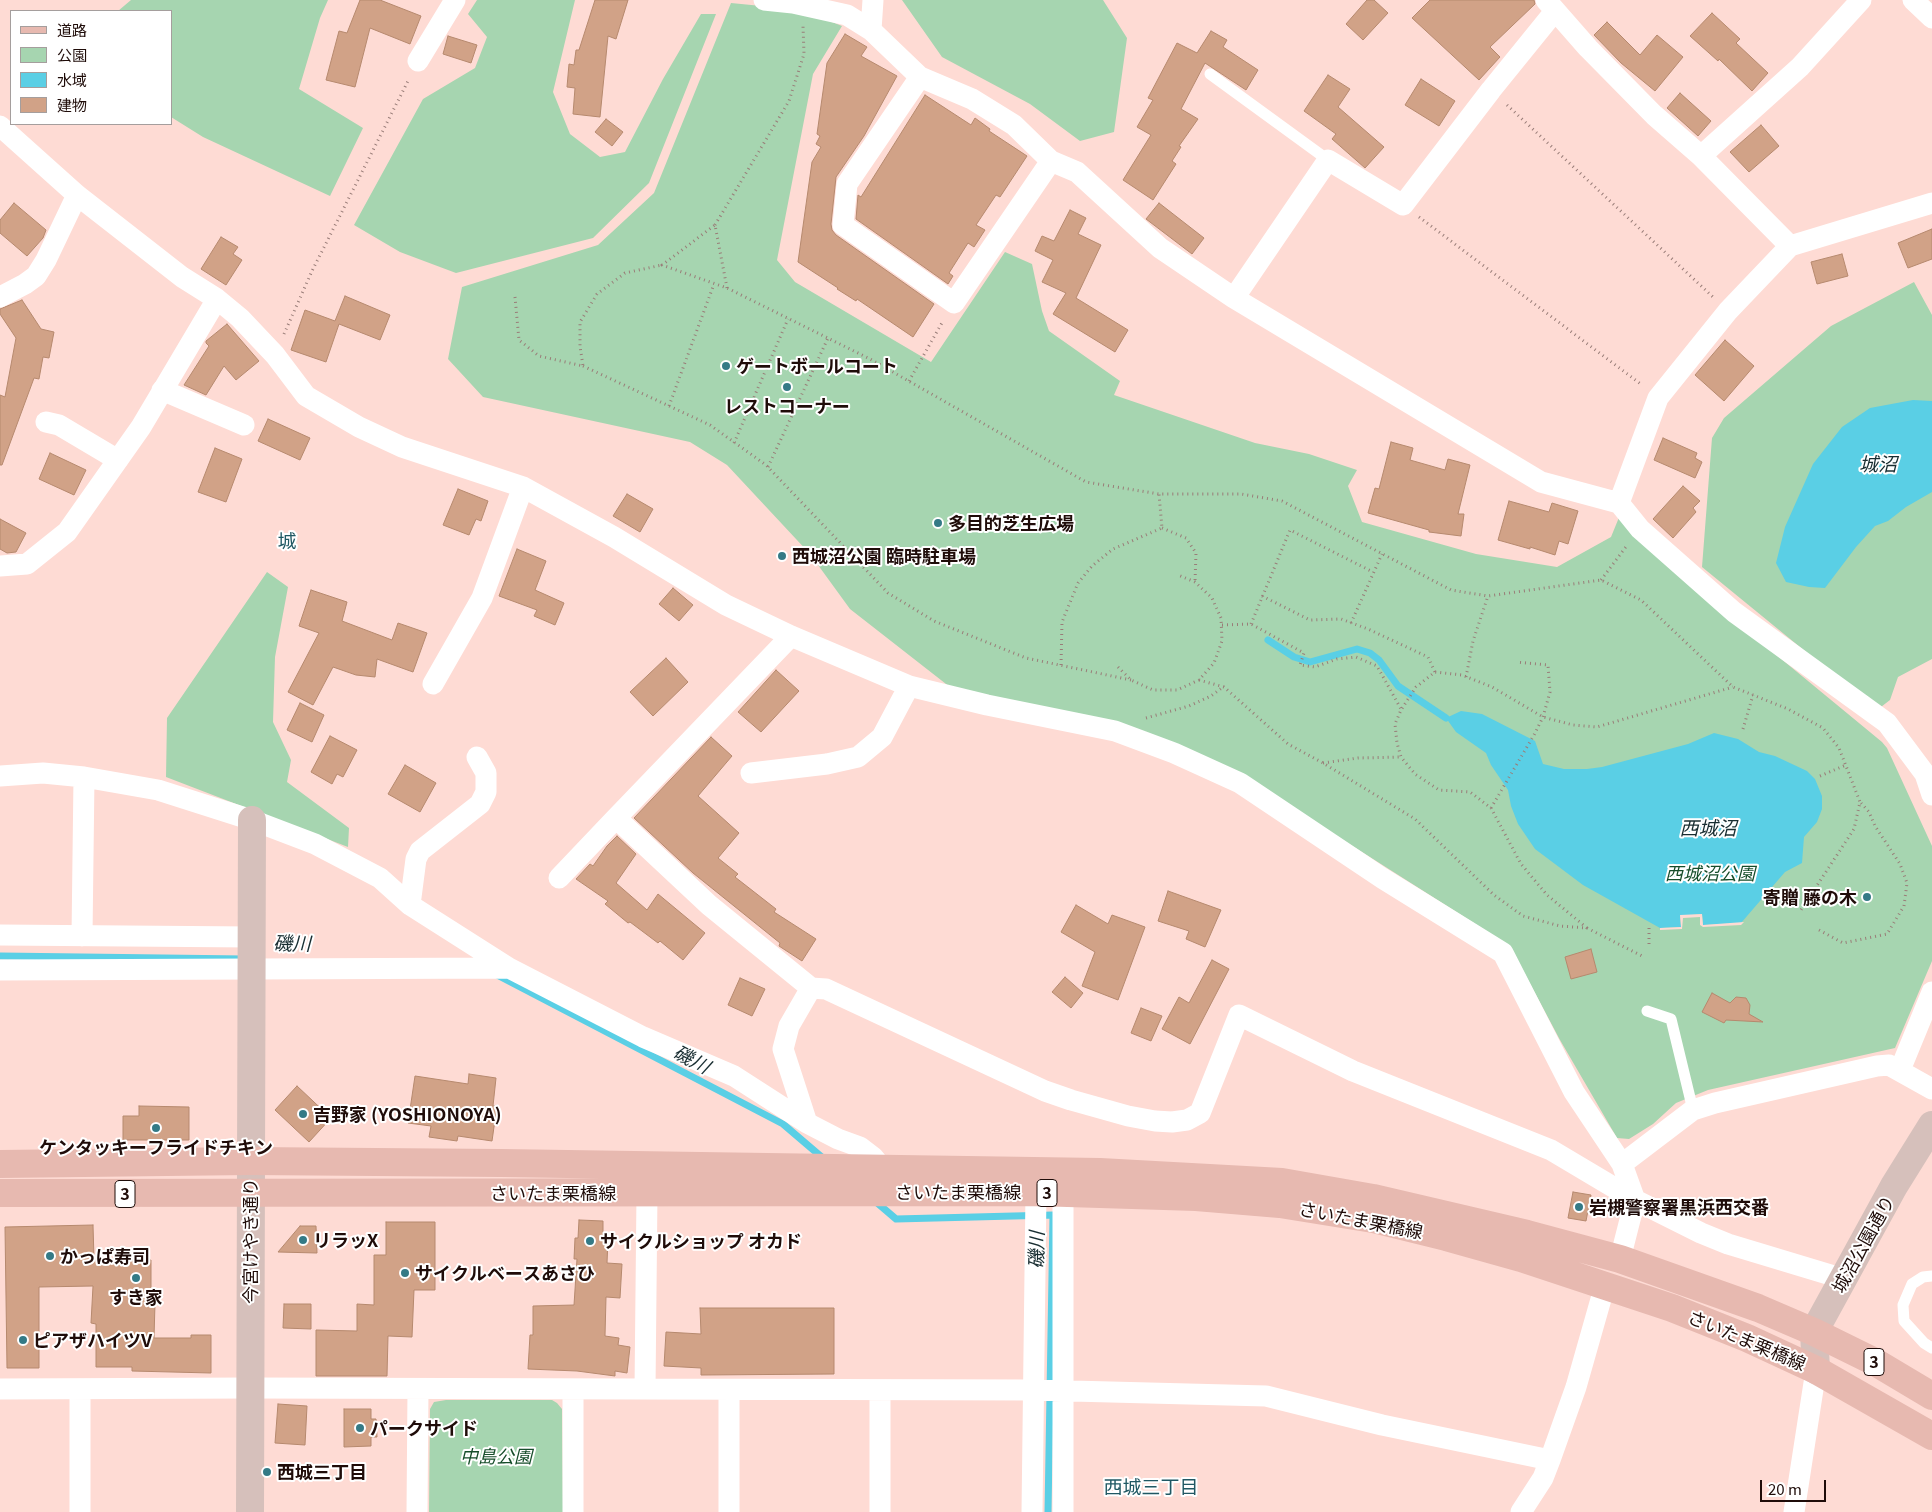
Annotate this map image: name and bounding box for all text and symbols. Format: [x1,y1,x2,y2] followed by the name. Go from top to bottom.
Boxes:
[10,10,172,125] legend
[57,19,87,40] text: 道路
[57,44,87,65] text: 公園
[57,69,87,90] text: 水域
[57,94,87,115] text: 建物
[736,355,898,377] place label: ゲートボールコート
[720,360,732,372] marker: ゲートボールコート
[781,381,793,393] marker: レストコーナー
[724,395,850,417] place label: レストコーナー
[1859,453,1897,475] water label: 城沼
[948,512,1074,534] place label: 多目的芝生広場
[932,517,944,529] marker: 多目的芝生広場
[278,530,296,552] district label: 城
[792,545,976,567] place label: 西城沼公園 臨時駐車場
[776,550,788,562] marker: 西城沼公園 臨時駐車場
[1680,817,1736,839] water label: 西城沼
[1665,862,1755,884] park label: 西城沼公園
[1763,886,1857,908] place label: 寄贈 藤の木
[1861,891,1873,903] marker: 寄贈 藤の木
[273,931,311,955] water label: 磯川
[670,1040,714,1078] water label: 磯川
[313,1103,502,1125] place label: 吉野家 (YOSHIONOYA)
[297,1108,309,1120] marker: 吉野家 (YOSHIONOYA)
[150,1122,162,1134] marker: ケンタッキーフライドチキン
[39,1136,273,1158] place label: ケンタッキーフライドチキン
[239,1178,261,1304] street label: 今宮けやき通り
[115,1180,135,1208] road number: 3
[1037,1180,1057,1206] road number: 3
[895,1181,1021,1203] street label: さいたま栗橋線
[490,1182,616,1204] street label: さいたま栗橋線
[1827,1192,1899,1296] street label: 城沼公園通り
[1589,1196,1769,1218] place label: 岩槻警察署黒浜西交番
[1297,1197,1425,1243] street label: さいたま栗橋線
[1573,1201,1585,1213] marker: 岩槻警察署黒浜西交番
[313,1229,378,1251] place label: リラッX
[600,1230,802,1252] place label: サイクルショップ オカド
[1024,1231,1048,1269] water label: 磯川
[297,1234,309,1246] marker: リラッX
[584,1235,596,1247] marker: サイクルショップ オカド
[60,1245,150,1267] place label: かっぱ寿司
[44,1250,56,1262] marker: かっぱ寿司
[415,1262,595,1284] place label: サイクルベースあさひ
[399,1267,411,1279] marker: サイクルベースあさひ
[130,1272,142,1284] marker: すき家
[109,1286,163,1308] place label: すき家
[1685,1305,1809,1375] street label: さいたま栗橋線
[33,1329,152,1351] place label: ピアザハイツV
[17,1334,29,1346] marker: ピアザハイツV
[1864,1348,1884,1375] road number: 3
[370,1417,478,1439] place label: パークサイド
[354,1422,366,1434] marker: パークサイド
[460,1445,532,1467] park label: 中島公園
[277,1461,367,1483] place label: 西城三丁目
[261,1466,273,1478] marker: 西城三丁目
[1762,1470,1828,1502] scale bar
[1104,1476,1198,1498] district label: 西城三丁目
[1768,1478,1802,1499] text: 20 m

